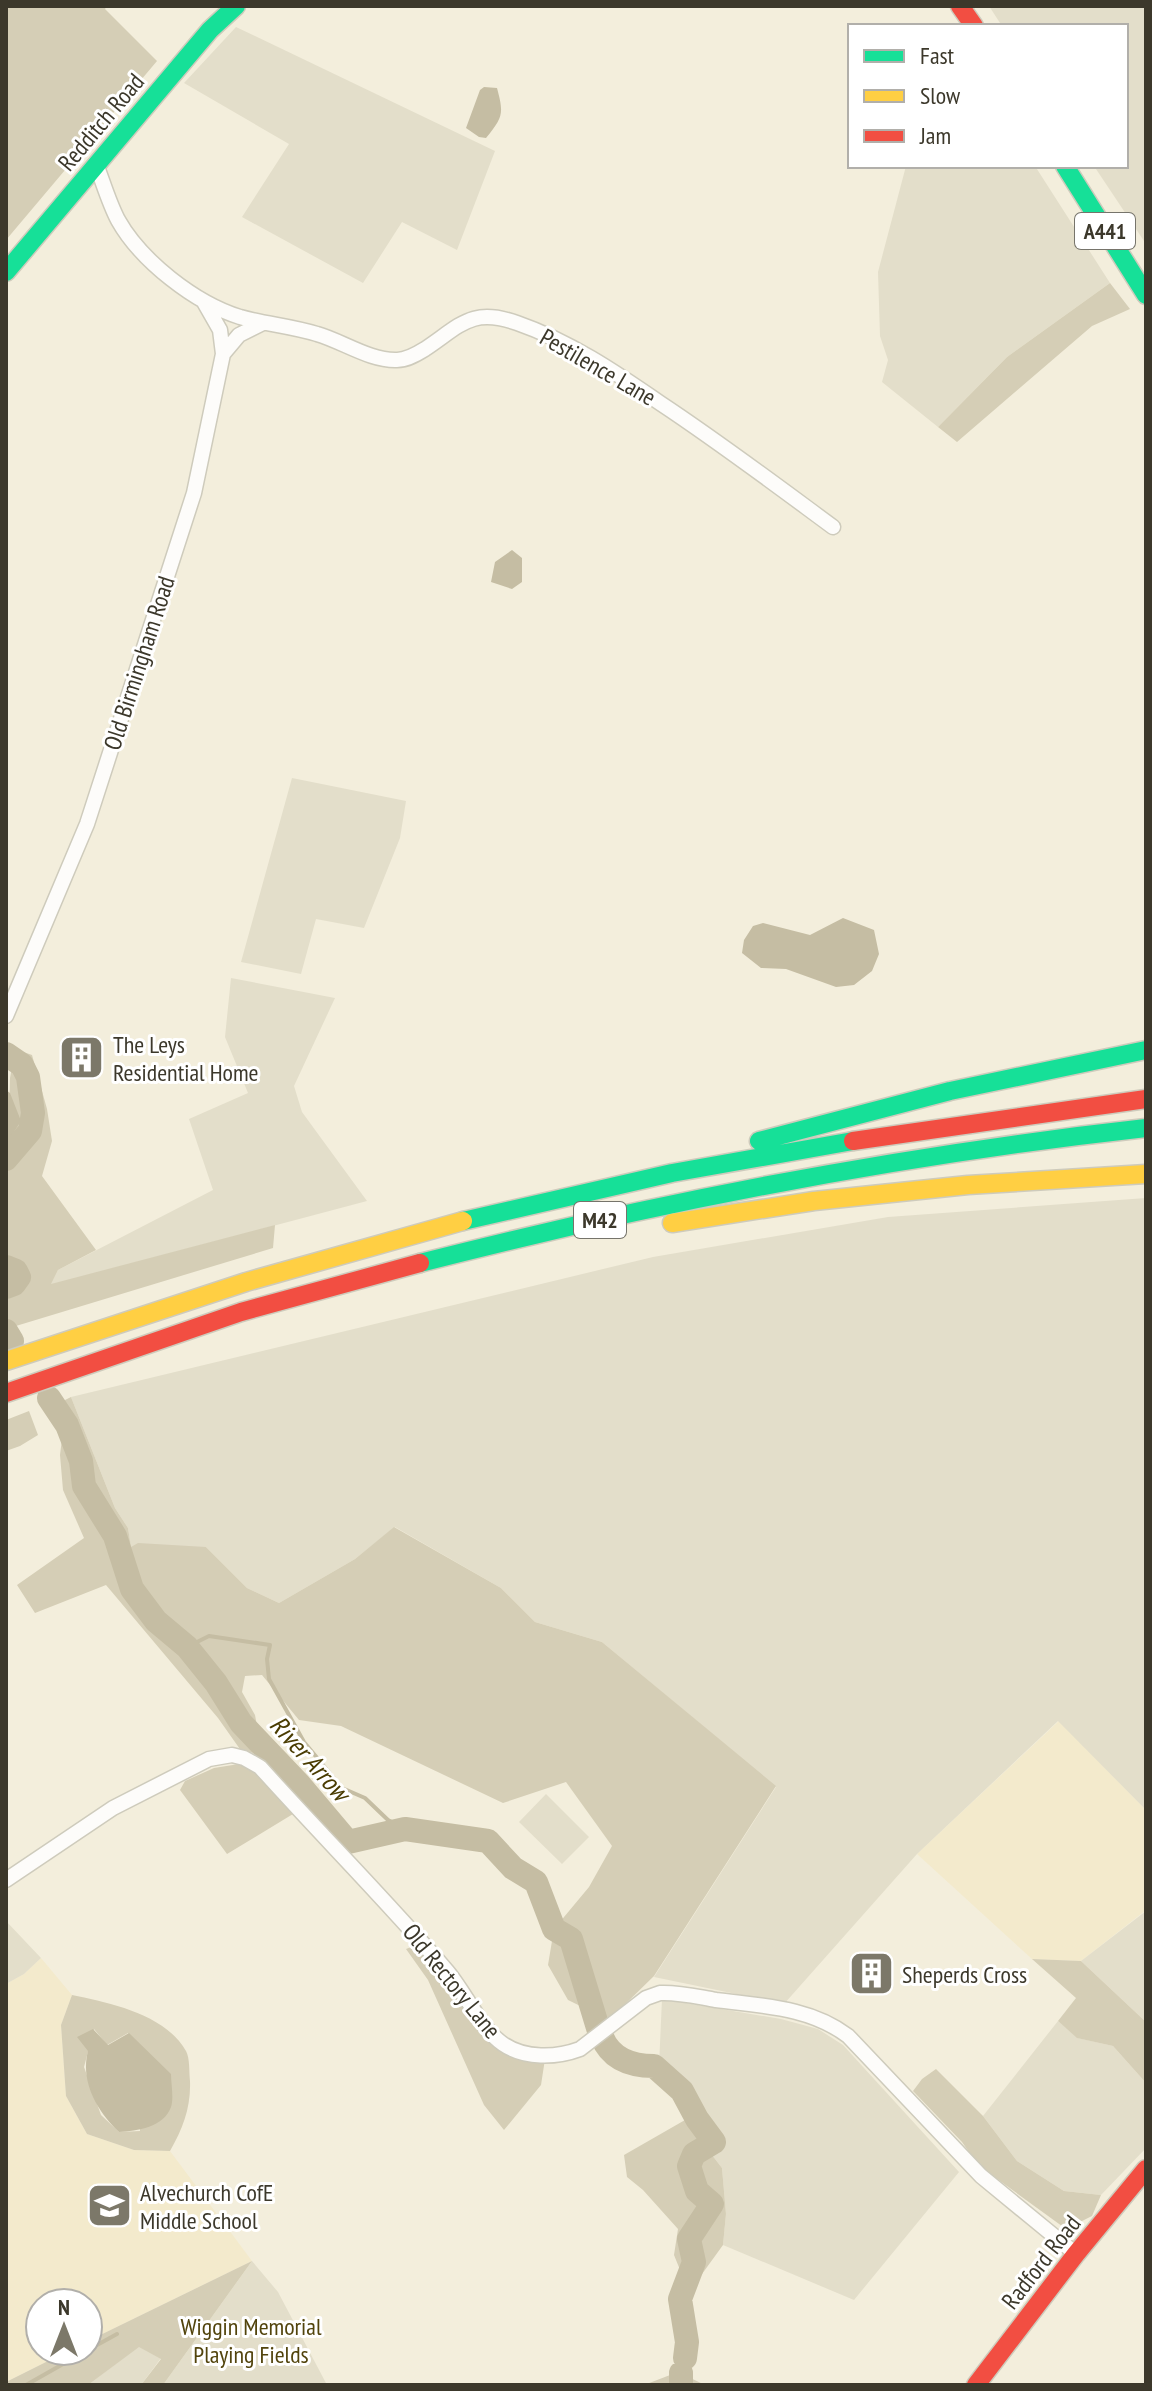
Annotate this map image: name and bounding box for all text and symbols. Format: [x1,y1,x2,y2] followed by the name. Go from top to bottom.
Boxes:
[848,24,1128,168] legend
[920,40,955,71] text: Fast
[51,67,151,177] street label: Redditch Road
[920,80,961,111] text: Slow
[919,120,951,151] text: Jam
[1075,213,1135,249] road number: A441
[534,321,662,413] street label: Pestilence Lane
[96,572,182,754] street label: Old Birmingham Road
[113,1029,259,1088] place label: The Leys Residential Home
[58,1034,106,1082] building icon: The Leys Residential Home
[574,1202,626,1238] road number: M42
[263,1708,359,1810] water label: River Arrow
[396,1917,508,2045] street label: Old Rectory Lane
[847,1950,895,1998] building icon: Sheperds Cross
[902,1959,1027,1990] place label: Sheperds Cross
[140,2177,273,2236] place label: Alvechurch CofE Middle School
[85,2182,133,2230] school or university icon: Alvechurch CofE Middle School
[995,2209,1087,2315] street label: Radford Road
[24,2287,104,2367] north arrow
[58,2293,70,2321] text: N
[180,2311,322,2370] park label: Wiggin Memorial Playing Fields

